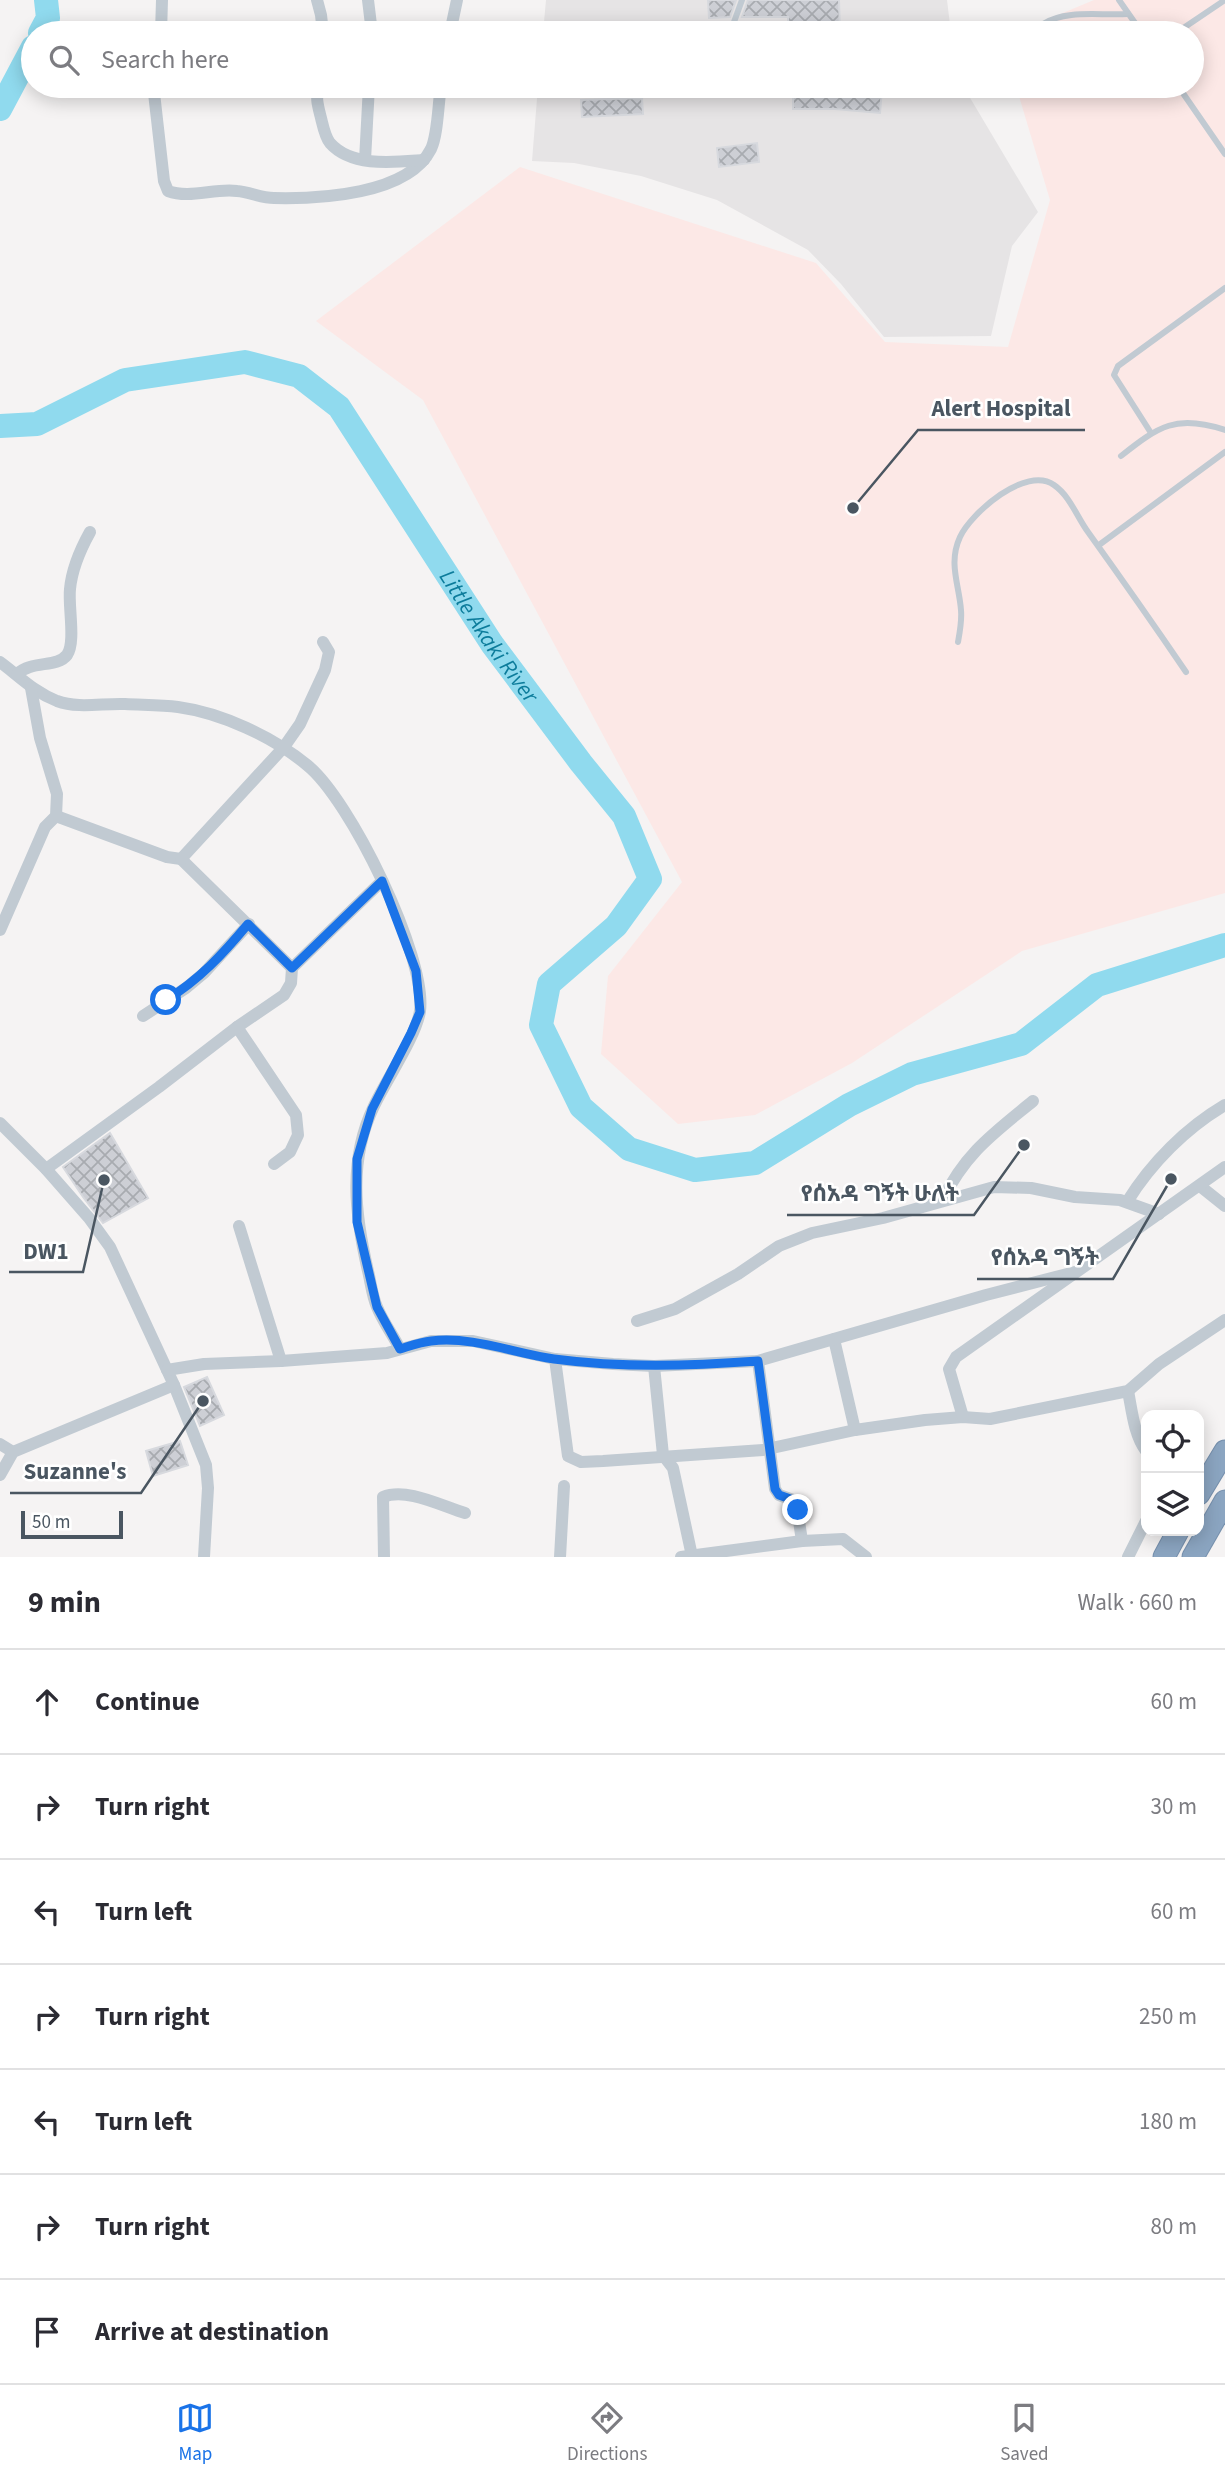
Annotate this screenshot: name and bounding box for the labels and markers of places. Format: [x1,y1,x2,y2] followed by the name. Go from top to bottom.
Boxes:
[918,386,1085,430] callout: Alert Hospital
[787,1171,974,1215] callout: የሰአዳ ግኝት ሁለት
[9,1228,83,1272] callout: DW1
[977,1235,1113,1279] callout: የሰአዳ ግኝት
[10,1449,141,1493] callout: Suzanne's

